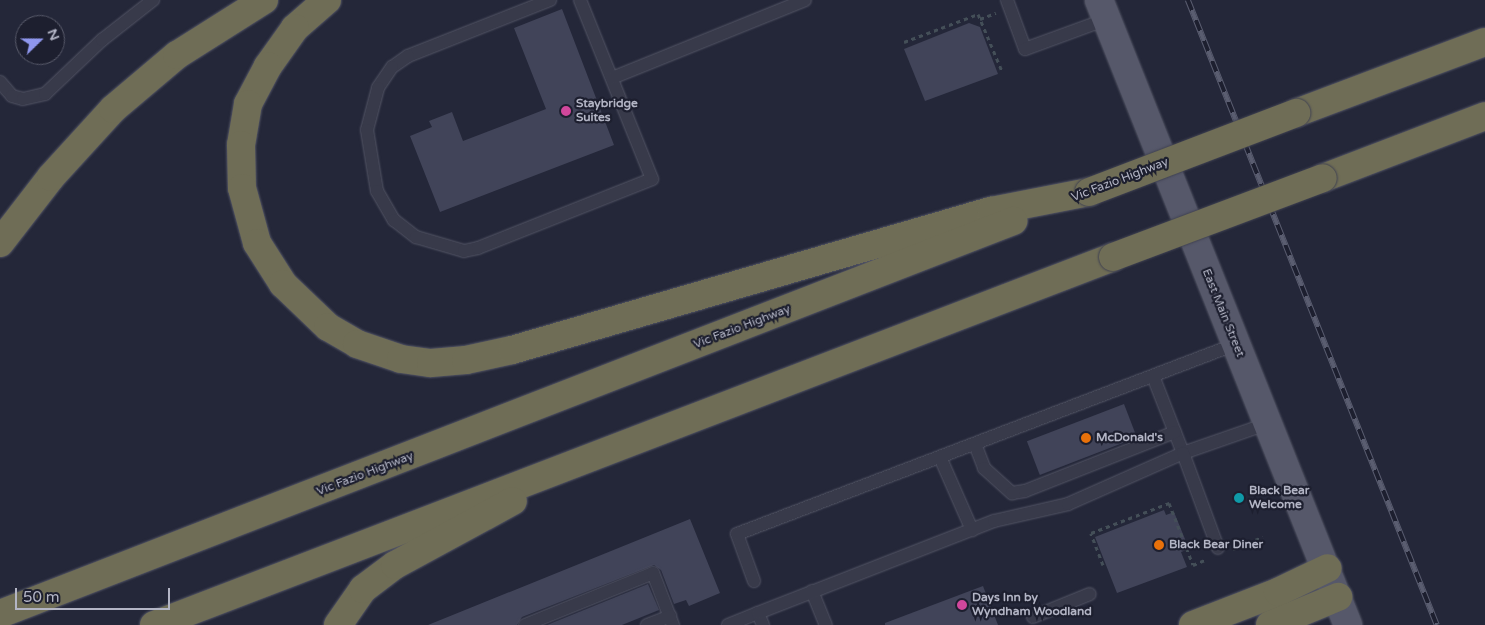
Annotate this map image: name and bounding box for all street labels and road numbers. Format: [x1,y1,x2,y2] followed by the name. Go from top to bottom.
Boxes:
[1070,155,1170,205] street label: Vic Fazio Highway
[1199,267,1247,359] street label: East Main Street
[692,302,792,352] street label: Vic Fazio Highway
[315,449,415,499] street label: Vic Fazio Highway

